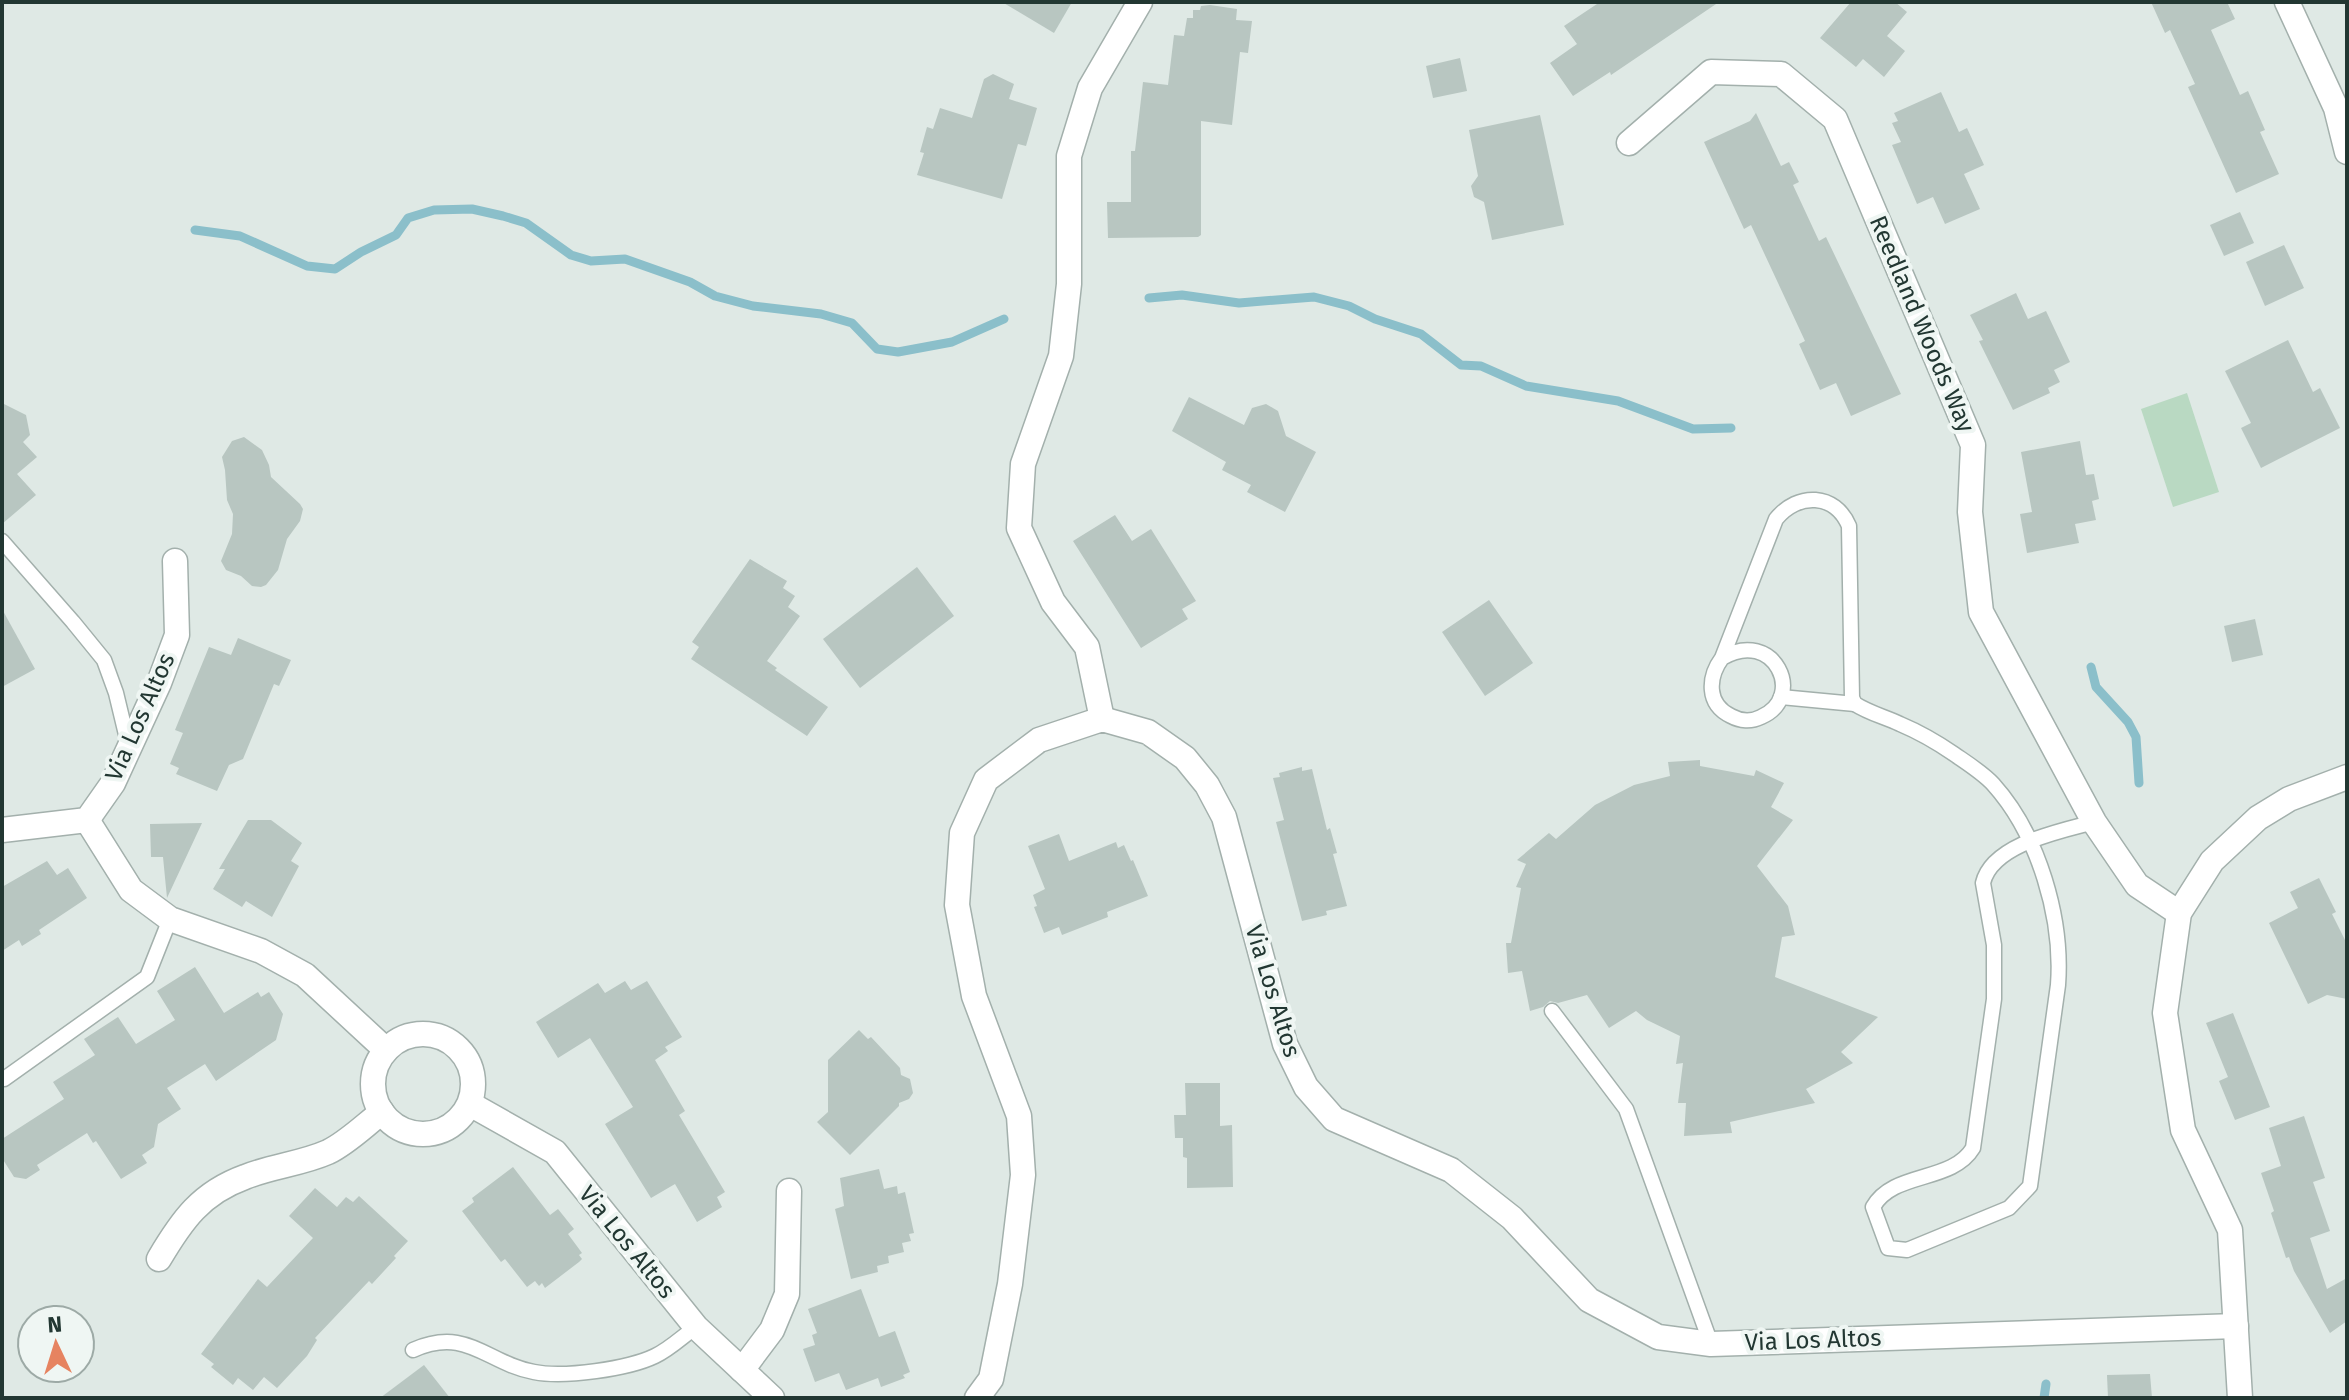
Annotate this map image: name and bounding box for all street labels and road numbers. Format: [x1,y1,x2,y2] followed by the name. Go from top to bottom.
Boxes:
[1864,211,1980,437] street label: Reedland Woods Way
[99,649,181,785] street label: Via Los Altos
[1240,922,1306,1060] street label: Via Los Altos
[573,1180,681,1304] street label: Via Los Altos
[1744,1324,1882,1356] street label: Via Los Altos

